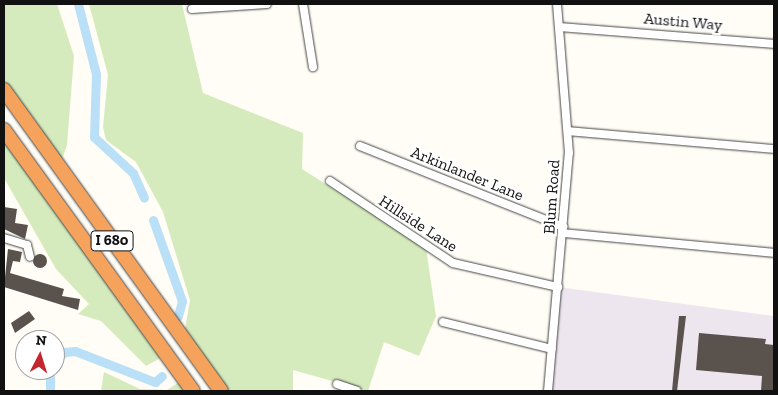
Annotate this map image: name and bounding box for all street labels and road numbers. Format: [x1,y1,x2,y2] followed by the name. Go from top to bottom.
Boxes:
[643,9,723,35] street label: Austin Way
[408,143,526,205] street label: Arkinlander Lane
[540,159,564,235] street label: Blum Road
[375,192,461,256] street label: Hillside Lane
[90,228,134,254] road number: I 680

